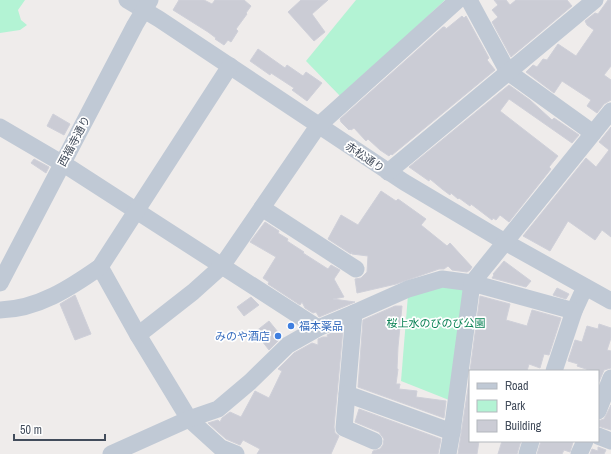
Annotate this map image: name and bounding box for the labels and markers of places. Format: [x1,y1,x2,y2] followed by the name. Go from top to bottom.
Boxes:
[299,319,343,333] place label: 福本薬品
[286,321,296,331] marker: 福本薬品
[215,329,270,343] place label: みのや酒店
[273,331,283,341] marker: みのや酒店

